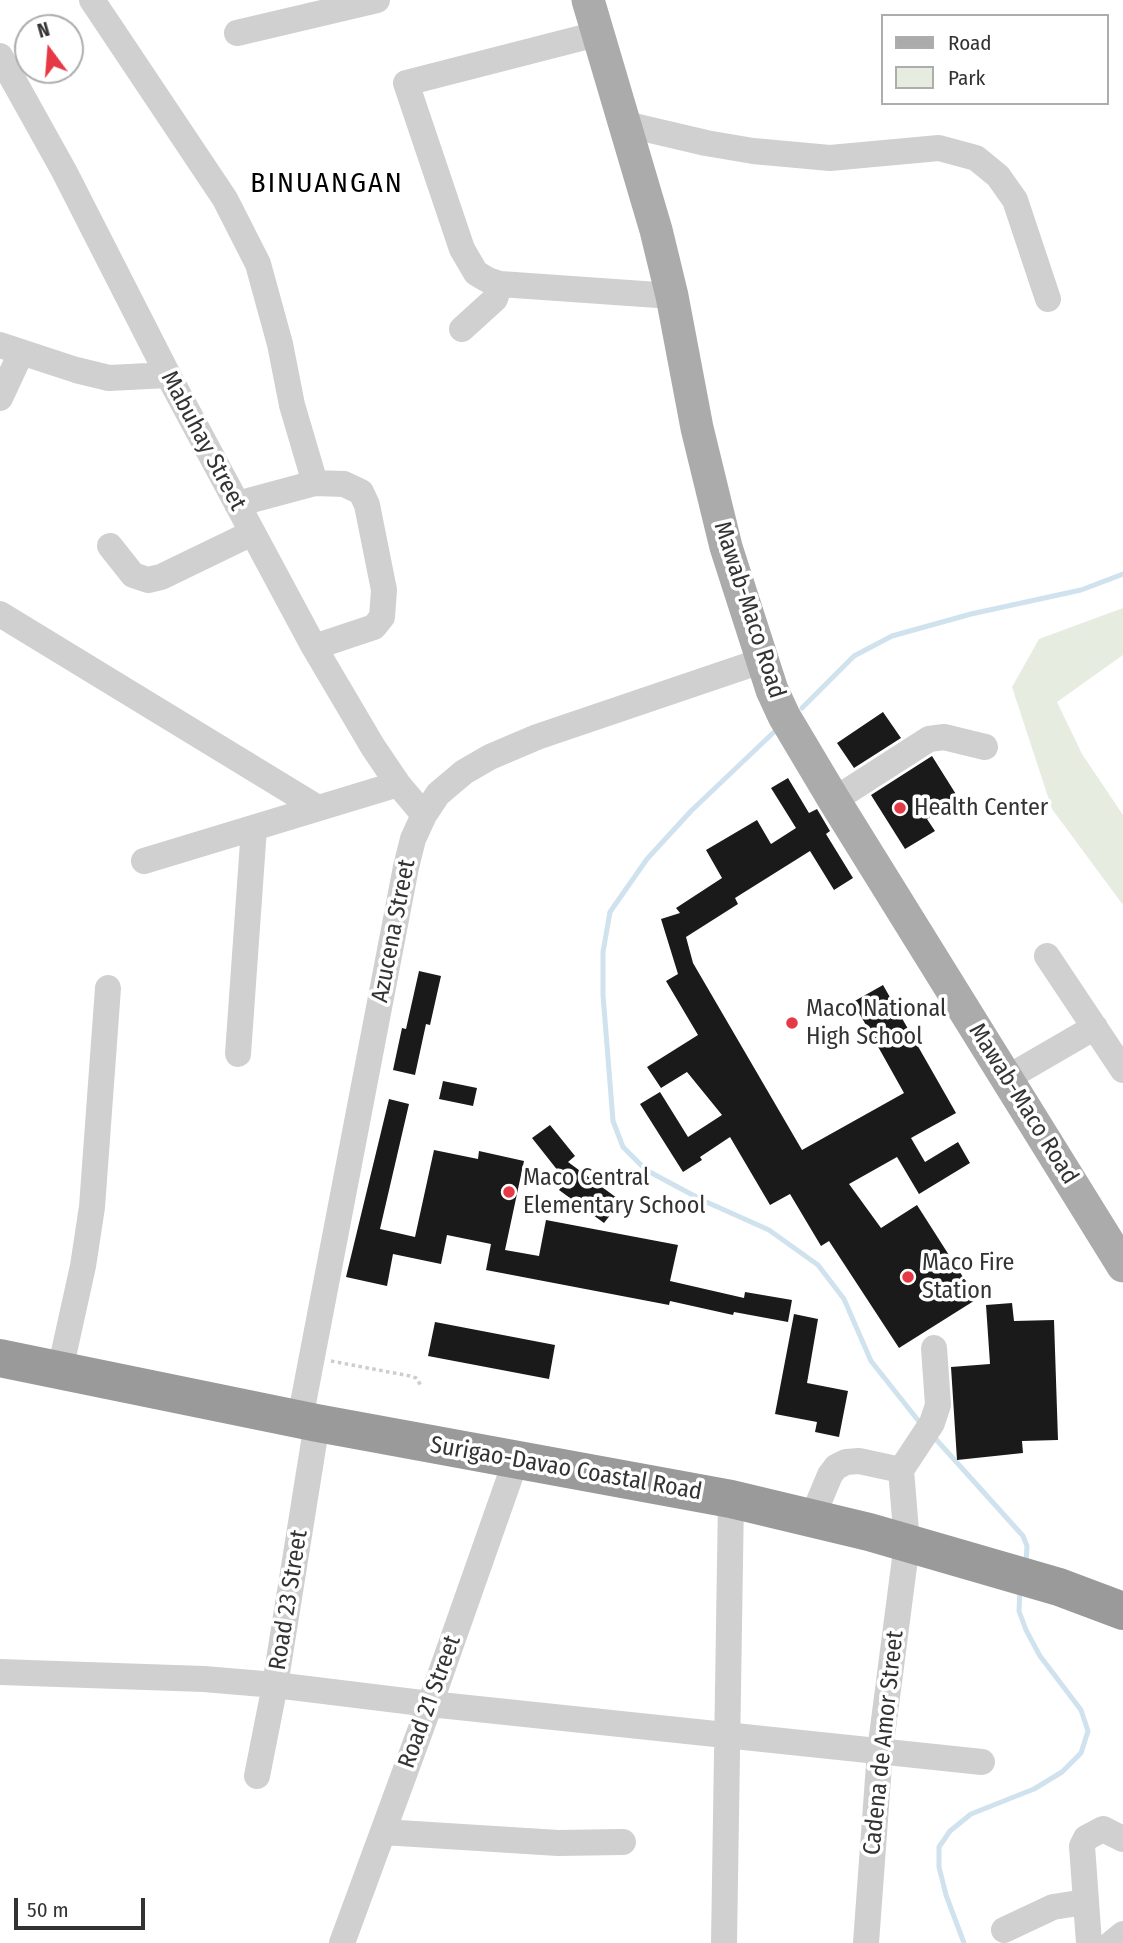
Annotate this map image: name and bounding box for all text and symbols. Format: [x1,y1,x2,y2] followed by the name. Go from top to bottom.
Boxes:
[14,14,84,84] north arrow
[881,14,1109,105] legend
[35,18,52,43] text: N
[948,30,992,56] text: Road
[948,65,985,91] text: Park
[251,167,403,201] district label: BINUANGAN
[154,366,252,516] street label: Mabuhay Street
[707,518,791,702] street label: Mawab-Maco Road
[914,794,1048,822] place label: Health Center
[892,800,908,816] marker: Health Center
[366,857,422,1005] street label: Azucena Street
[806,995,946,1051] place label: Maco National High School
[784,1015,800,1031] marker: Maco National High School
[962,1018,1084,1190] street label: Mawab-Maco Road
[523,1164,706,1220] place label: Maco Central Elementary School
[501,1184,517,1200] marker: Maco Central Elementary School
[922,1249,1014,1305] place label: Maco Fire Station
[900,1269,916,1285] marker: Maco Fire Station
[428,1431,704,1507] street label: Surigao-Davao Coastal Road
[264,1528,314,1672] street label: Road 23 Street
[858,1629,910,1857] street label: Cadena de Amor Street
[393,1632,467,1772] street label: Road 21 Street
[18,1884,149,1928] scale bar
[27,1897,69,1923] text: 50 m

